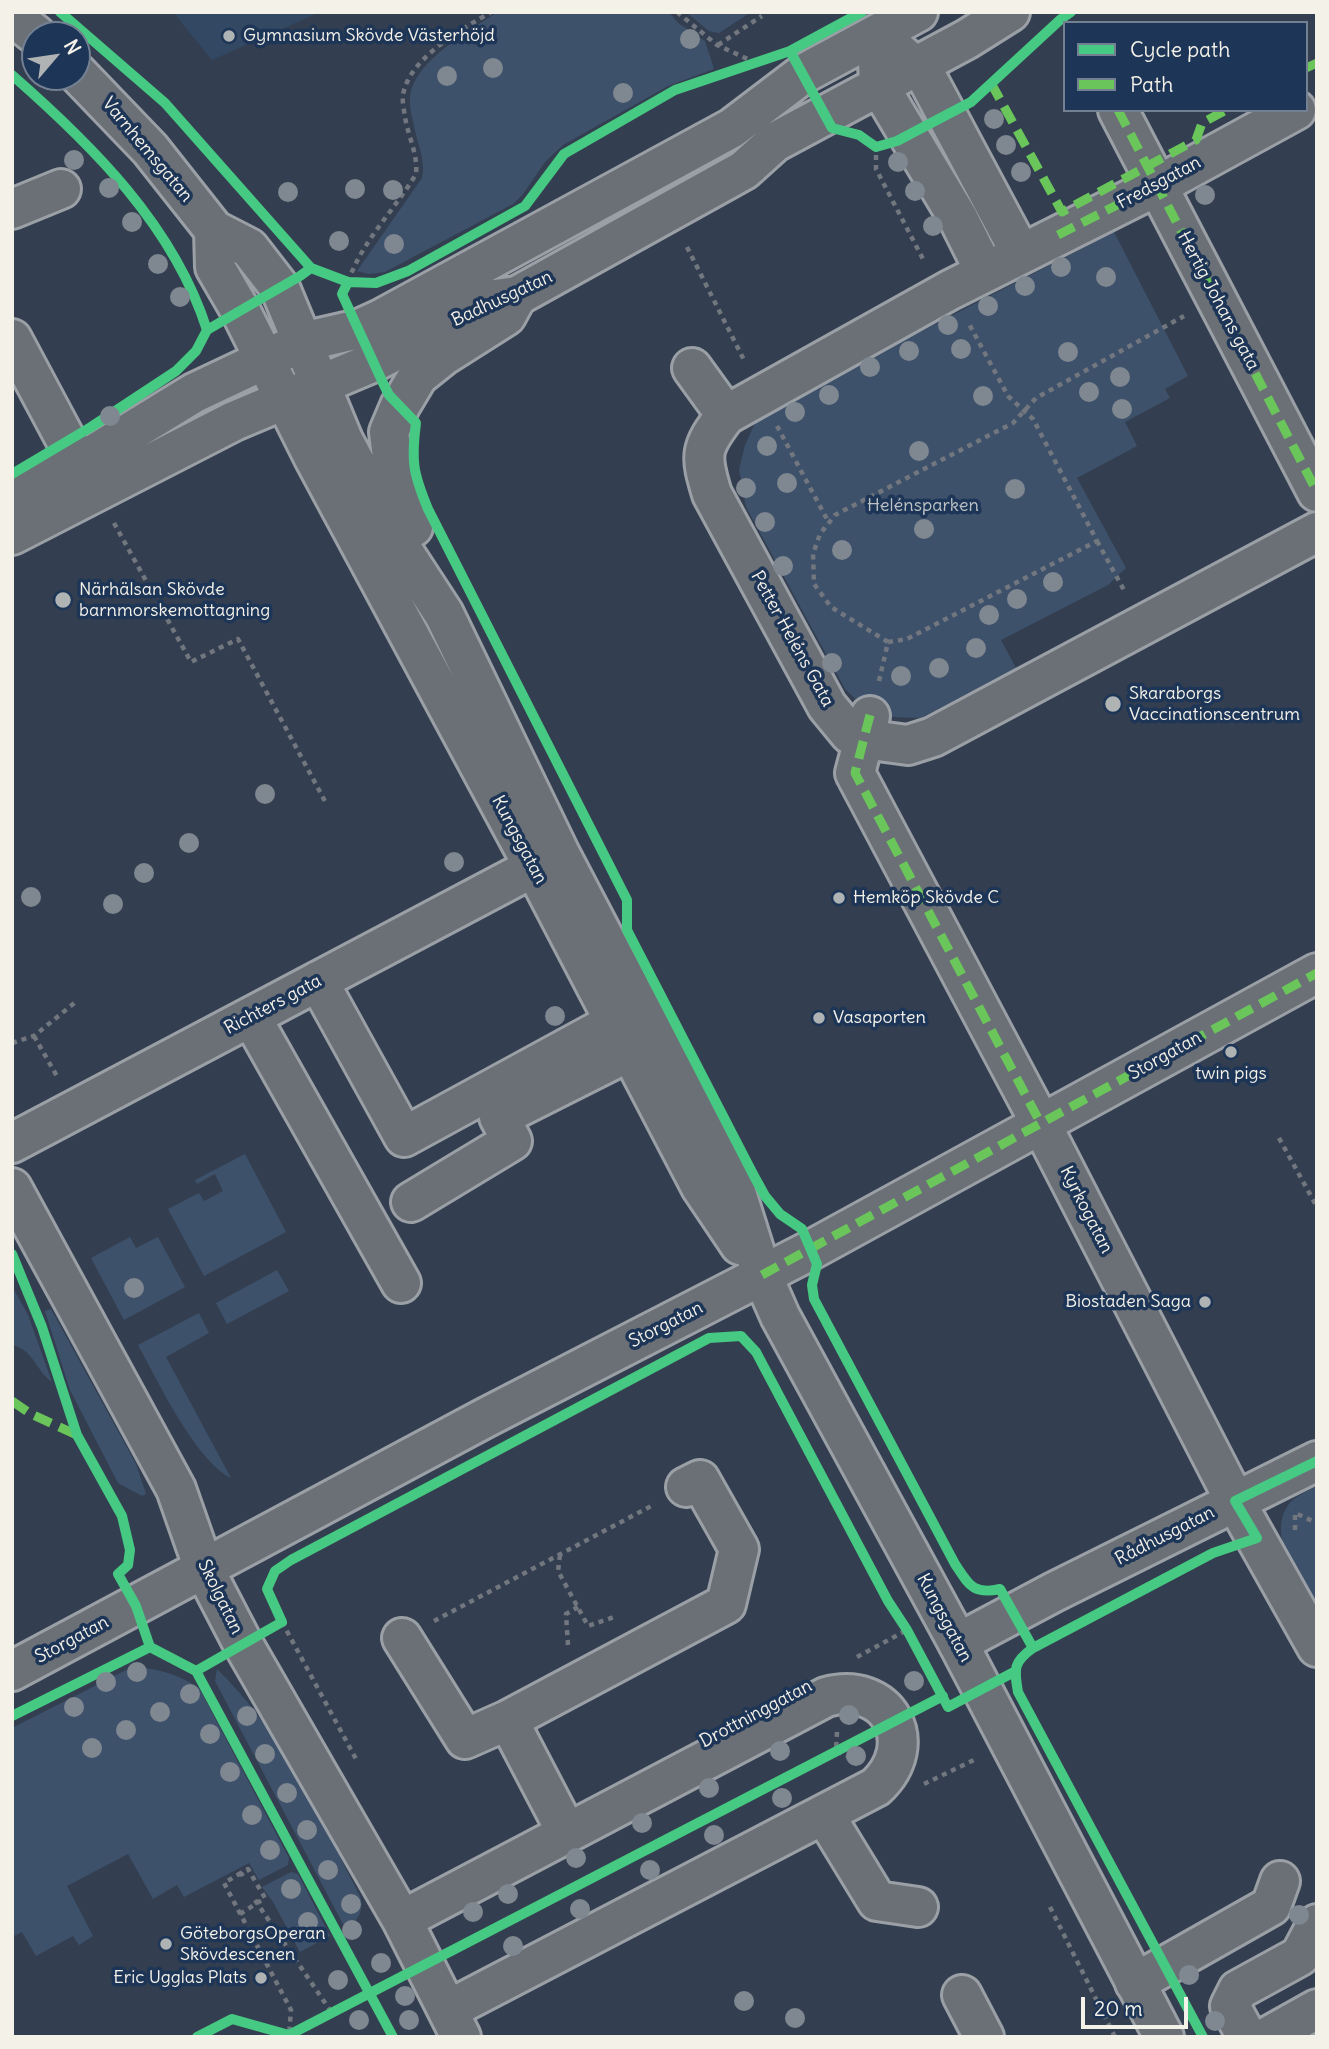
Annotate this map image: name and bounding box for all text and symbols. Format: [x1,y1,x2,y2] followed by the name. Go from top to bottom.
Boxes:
[21,21,91,91] north arrow
[1063,21,1308,112] legend
[243,25,495,47] place label: Gymnasium Skövde Västerhöjd
[221,28,237,44] marker: Gymnasium Skövde Västerhöjd
[59,35,86,58] text: N
[1130,36,1230,63] text: Cycle path
[1130,71,1173,98] text: Path
[97,93,197,207] street label: Varnhemsgatan
[1113,152,1205,214] street label: Fredsgatan
[1172,228,1264,374] street label: Hertig Johans gata
[448,266,556,332] street label: Badhusgatan
[867,495,979,517] park label: Helénsparken
[746,567,838,711] street label: Petter Heléns Gata
[79,579,270,622] place label: Närhälsan Skövde barnmorskemottagning
[53,590,73,610] marker: Närhälsan Skövde barnmorskemottagning
[1129,683,1300,726] place label: Skaraborgs Vaccinationscentrum
[1103,694,1123,714] marker: Skaraborgs Vaccinationscentrum
[487,792,551,888] street label: Kungsgatan
[853,887,999,909] place label: Hemköp Skövde C
[831,890,847,906] marker: Hemköp Skövde C
[221,970,325,1040] street label: Richters gata
[833,1007,926,1029] place label: Vasaporten
[811,1010,827,1026] marker: Vasaporten
[1125,1027,1205,1085] street label: Storgatan
[1223,1044,1239,1060] marker: twin pigs
[1195,1063,1267,1085] place label: twin pigs
[1055,1163,1117,1257] street label: Kyrkogatan
[1065,1291,1191,1313] place label: Biostaden Saga
[1197,1294,1213,1310] marker: Biostaden Saga
[625,1297,707,1353] street label: Storgatan
[1112,1502,1218,1570] street label: Rådhusgatan
[193,1556,247,1638] street label: Skolgatan
[912,1570,976,1666] street label: Kungsgatan
[32,1612,112,1668] street label: Storgatan
[696,1675,816,1753] street label: Drottninggatan
[180,1923,326,1966] place label: GöteborgsOperan Skövdescenen
[158,1936,174,1952] marker: GöteborgsOperan Skövdescenen
[113,1967,247,1989] place label: Eric Ugglas Plats
[253,1970,269,1986] marker: Eric Ugglas Plats
[1084,1982,1191,2026] scale bar
[1094,1995,1143,2022] text: 20 m

